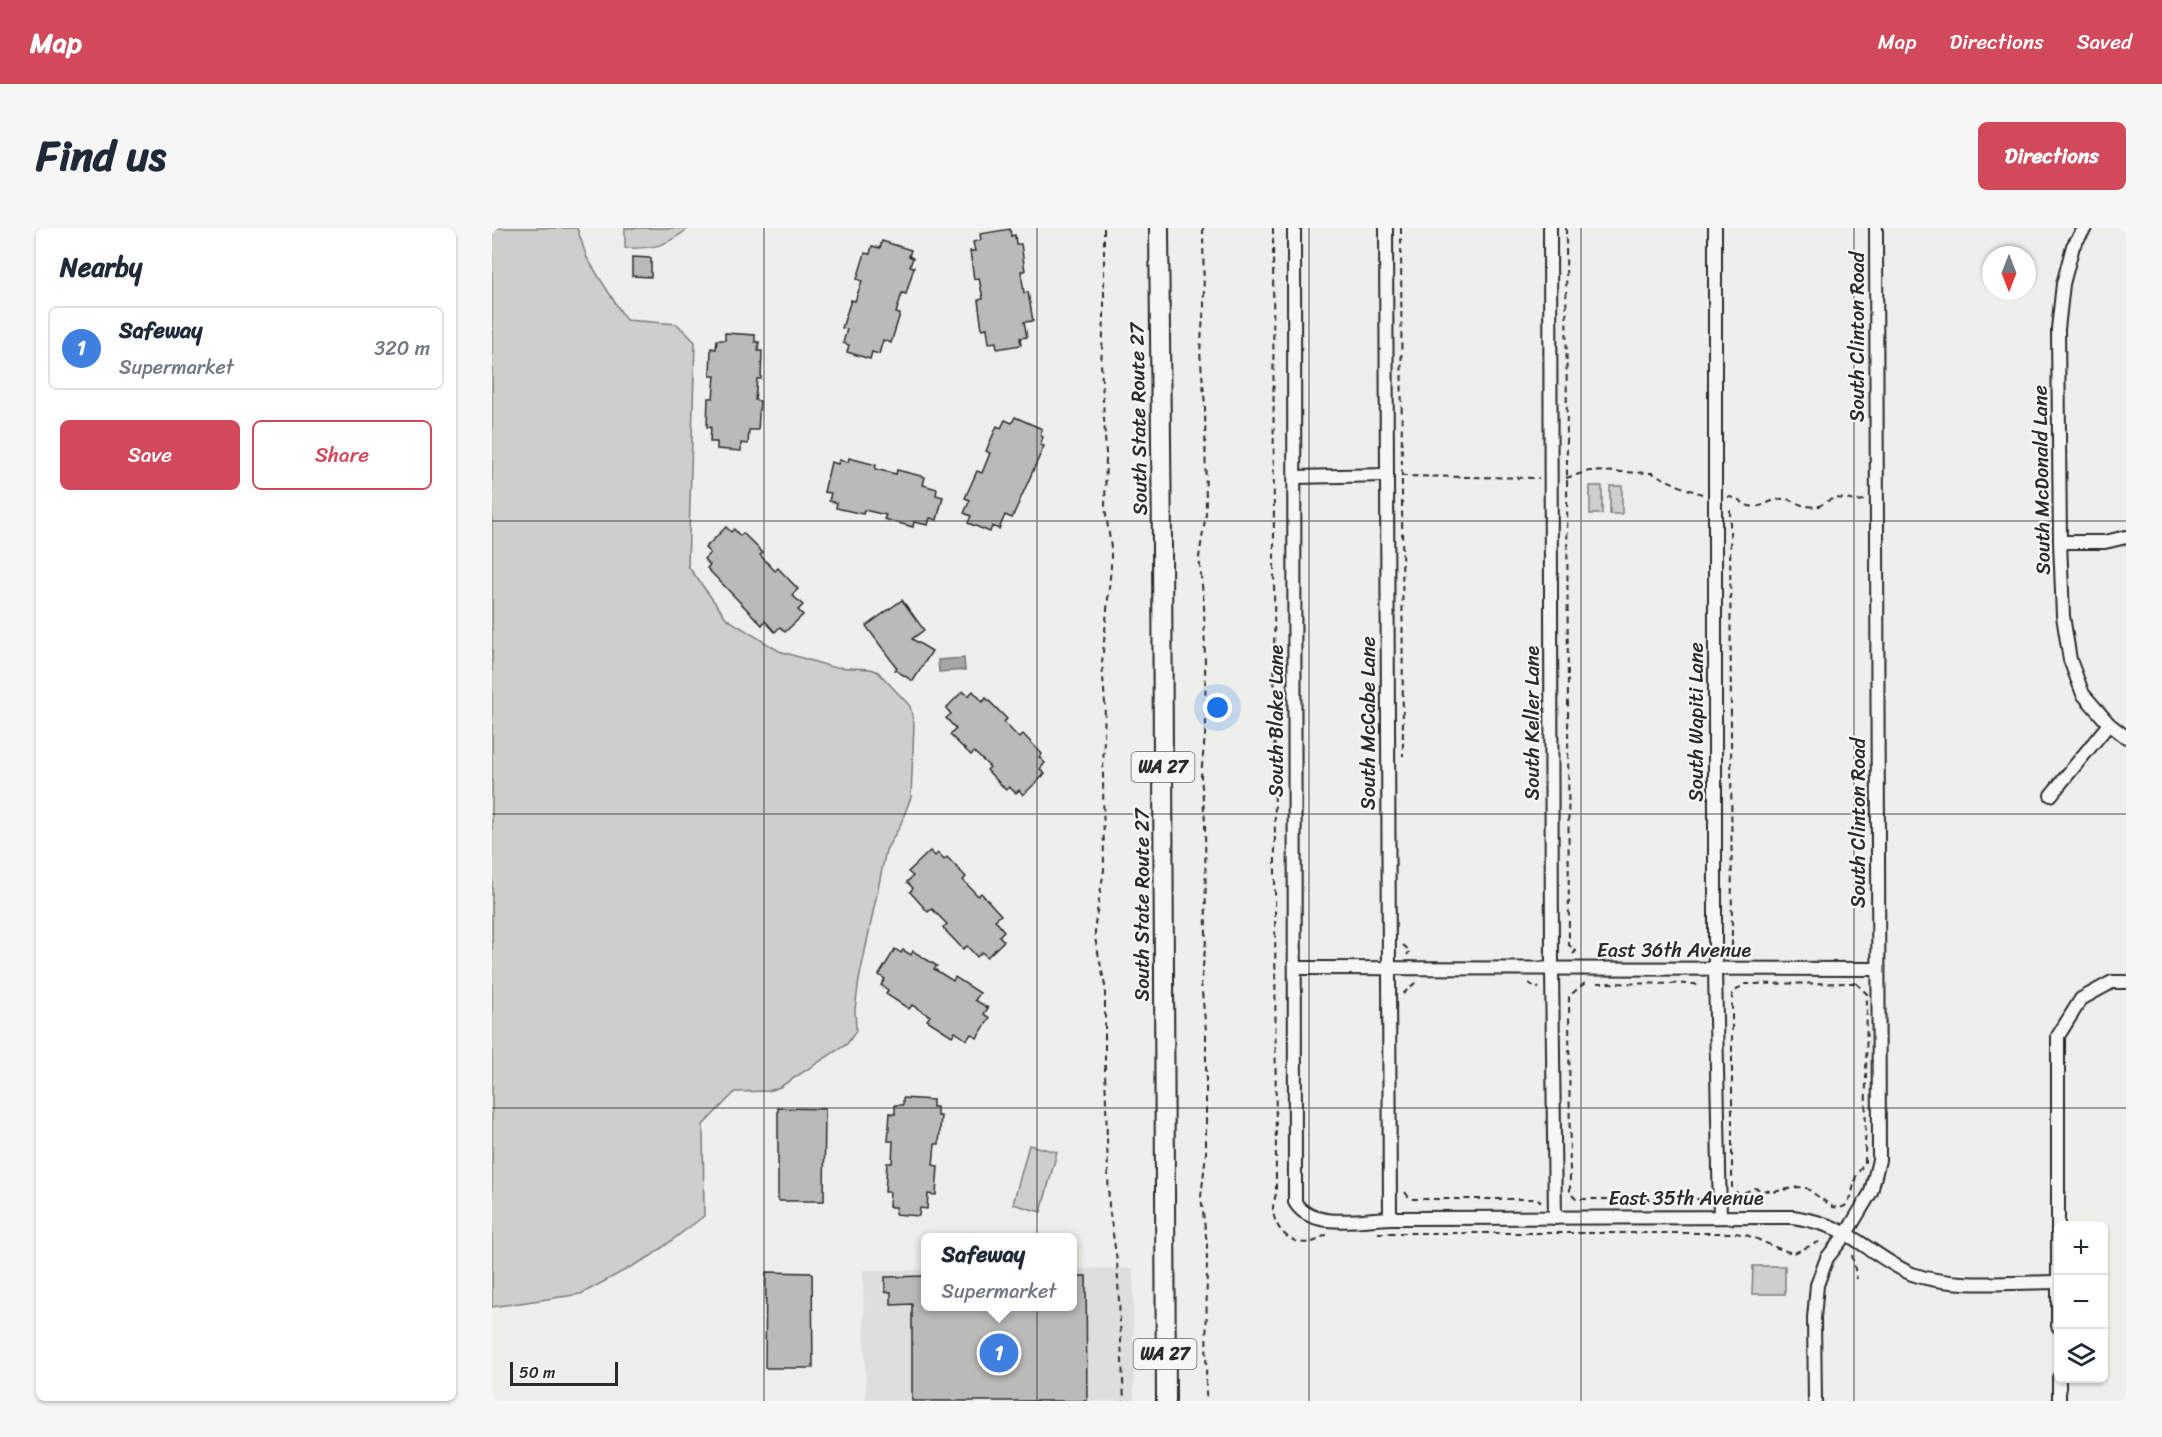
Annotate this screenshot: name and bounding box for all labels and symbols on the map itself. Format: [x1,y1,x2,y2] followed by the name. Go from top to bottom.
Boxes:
[1982,246,2036,300] north arrow
[1840,250,1875,422] street label: South Clinton Road
[1119,321,1158,516] street label: South State Route 27
[2022,385,2061,575] street label: South McDonald Lane
[1351,636,1386,810] street label: South McCabe Lane
[1679,642,1714,802] street label: South Wapiti Lane
[1259,645,1294,797] street label: South Blake Lane
[1515,645,1550,800] street label: South Keller Lane
[1203,693,1232,722] your location
[1841,736,1876,908] street label: South Clinton Road
[1132,752,1194,782] road number: WA 27
[1125,807,1160,1001] street label: South State Route 27
[1597,933,1751,968] street label: East 36th Avenue
[1608,1181,1764,1216] street label: East 35th Avenue
[980,1330,1018,1376] pin: 1
[1134,1339,1196,1369] road number: WA 27
[510,1359,618,1386] scale bar

